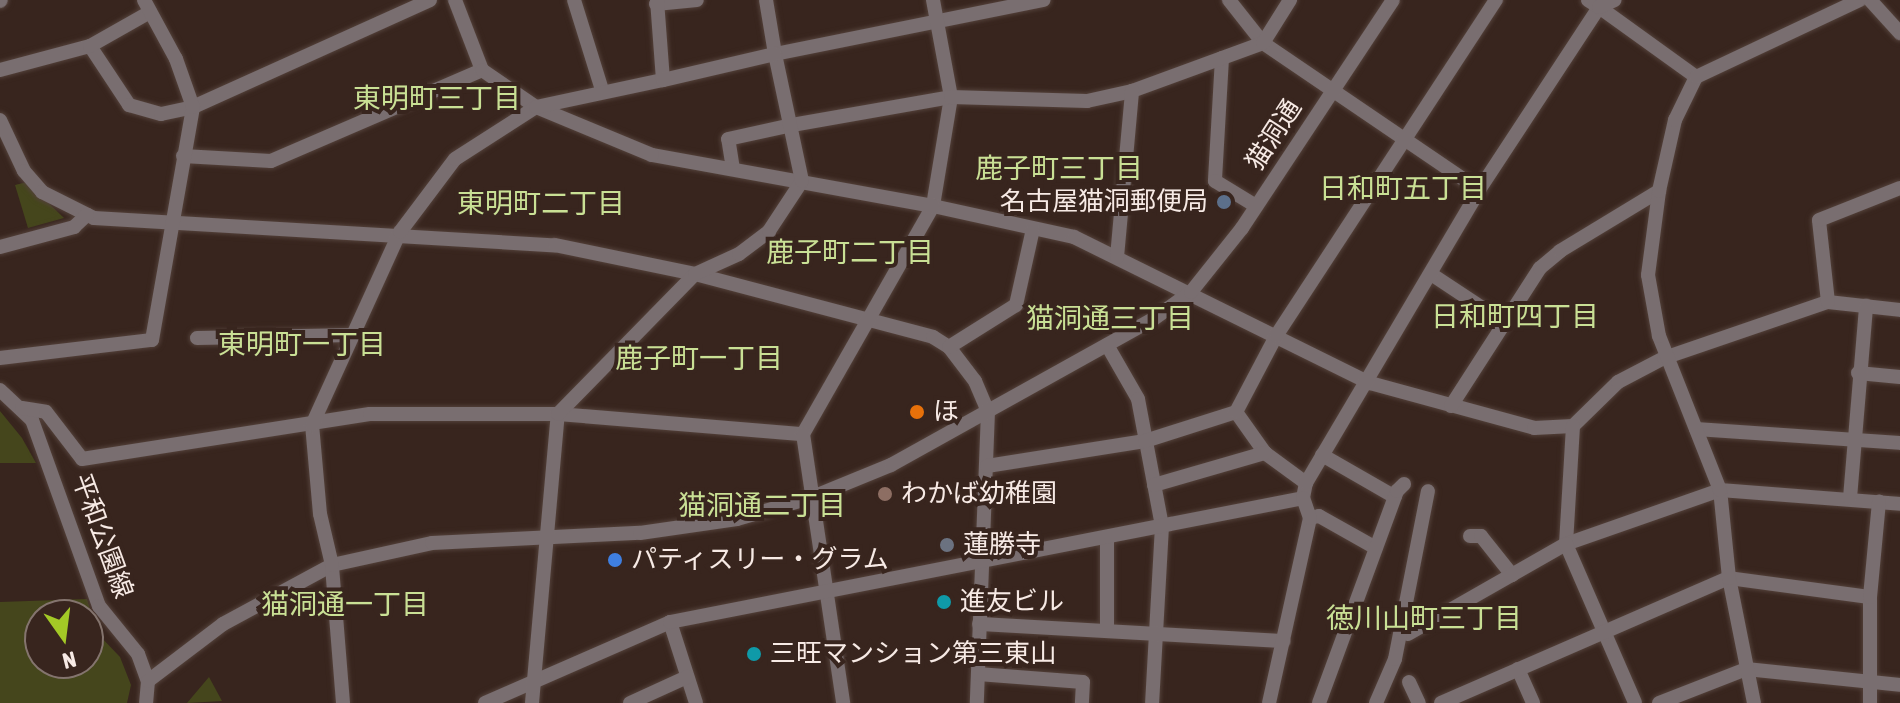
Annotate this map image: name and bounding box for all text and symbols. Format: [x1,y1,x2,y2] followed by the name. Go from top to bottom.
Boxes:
[353,81,521,115] district label: 東明町三丁目
[1240,94,1308,176] street label: 猫洞通
[975,151,1143,185] district label: 鹿子町三丁目
[1319,171,1487,205] district label: 日和町五丁目
[457,186,625,220] district label: 東明町二丁目
[1000,186,1208,218] place label: 名古屋猫洞郵便局
[1215,193,1233,211] marker: 名古屋猫洞郵便局
[766,235,934,269] district label: 鹿子町二丁目
[1431,299,1599,333] district label: 日和町四丁目
[1026,301,1194,335] district label: 猫洞通三丁目
[218,327,386,361] district label: 東明町一丁目
[615,341,783,375] district label: 鹿子町一丁目
[933,396,959,428] place label: ほ
[908,403,926,421] marker: ほ
[65,470,139,602] street label: 平和公園線
[901,478,1057,510] place label: わかば幼稚園
[876,485,894,503] marker: わかば幼稚園
[678,488,846,522] district label: 猫洞通二丁目
[963,529,1041,561] place label: 蓮勝寺
[938,536,956,554] marker: 蓮勝寺
[631,544,891,576] place label: パティスリー・グラム
[606,551,624,569] marker: パティスリー・グラム
[960,586,1064,618] place label: 進友ビル
[261,587,429,621] district label: 猫洞通一丁目
[935,593,953,611] marker: 進友ビル
[24,599,104,679] north arrow
[1326,601,1522,635] district label: 徳川山町三丁目
[770,638,1056,670] place label: 三旺マンション第三東山
[745,645,763,663] marker: 三旺マンション第三東山
[60,646,79,675] text: N

